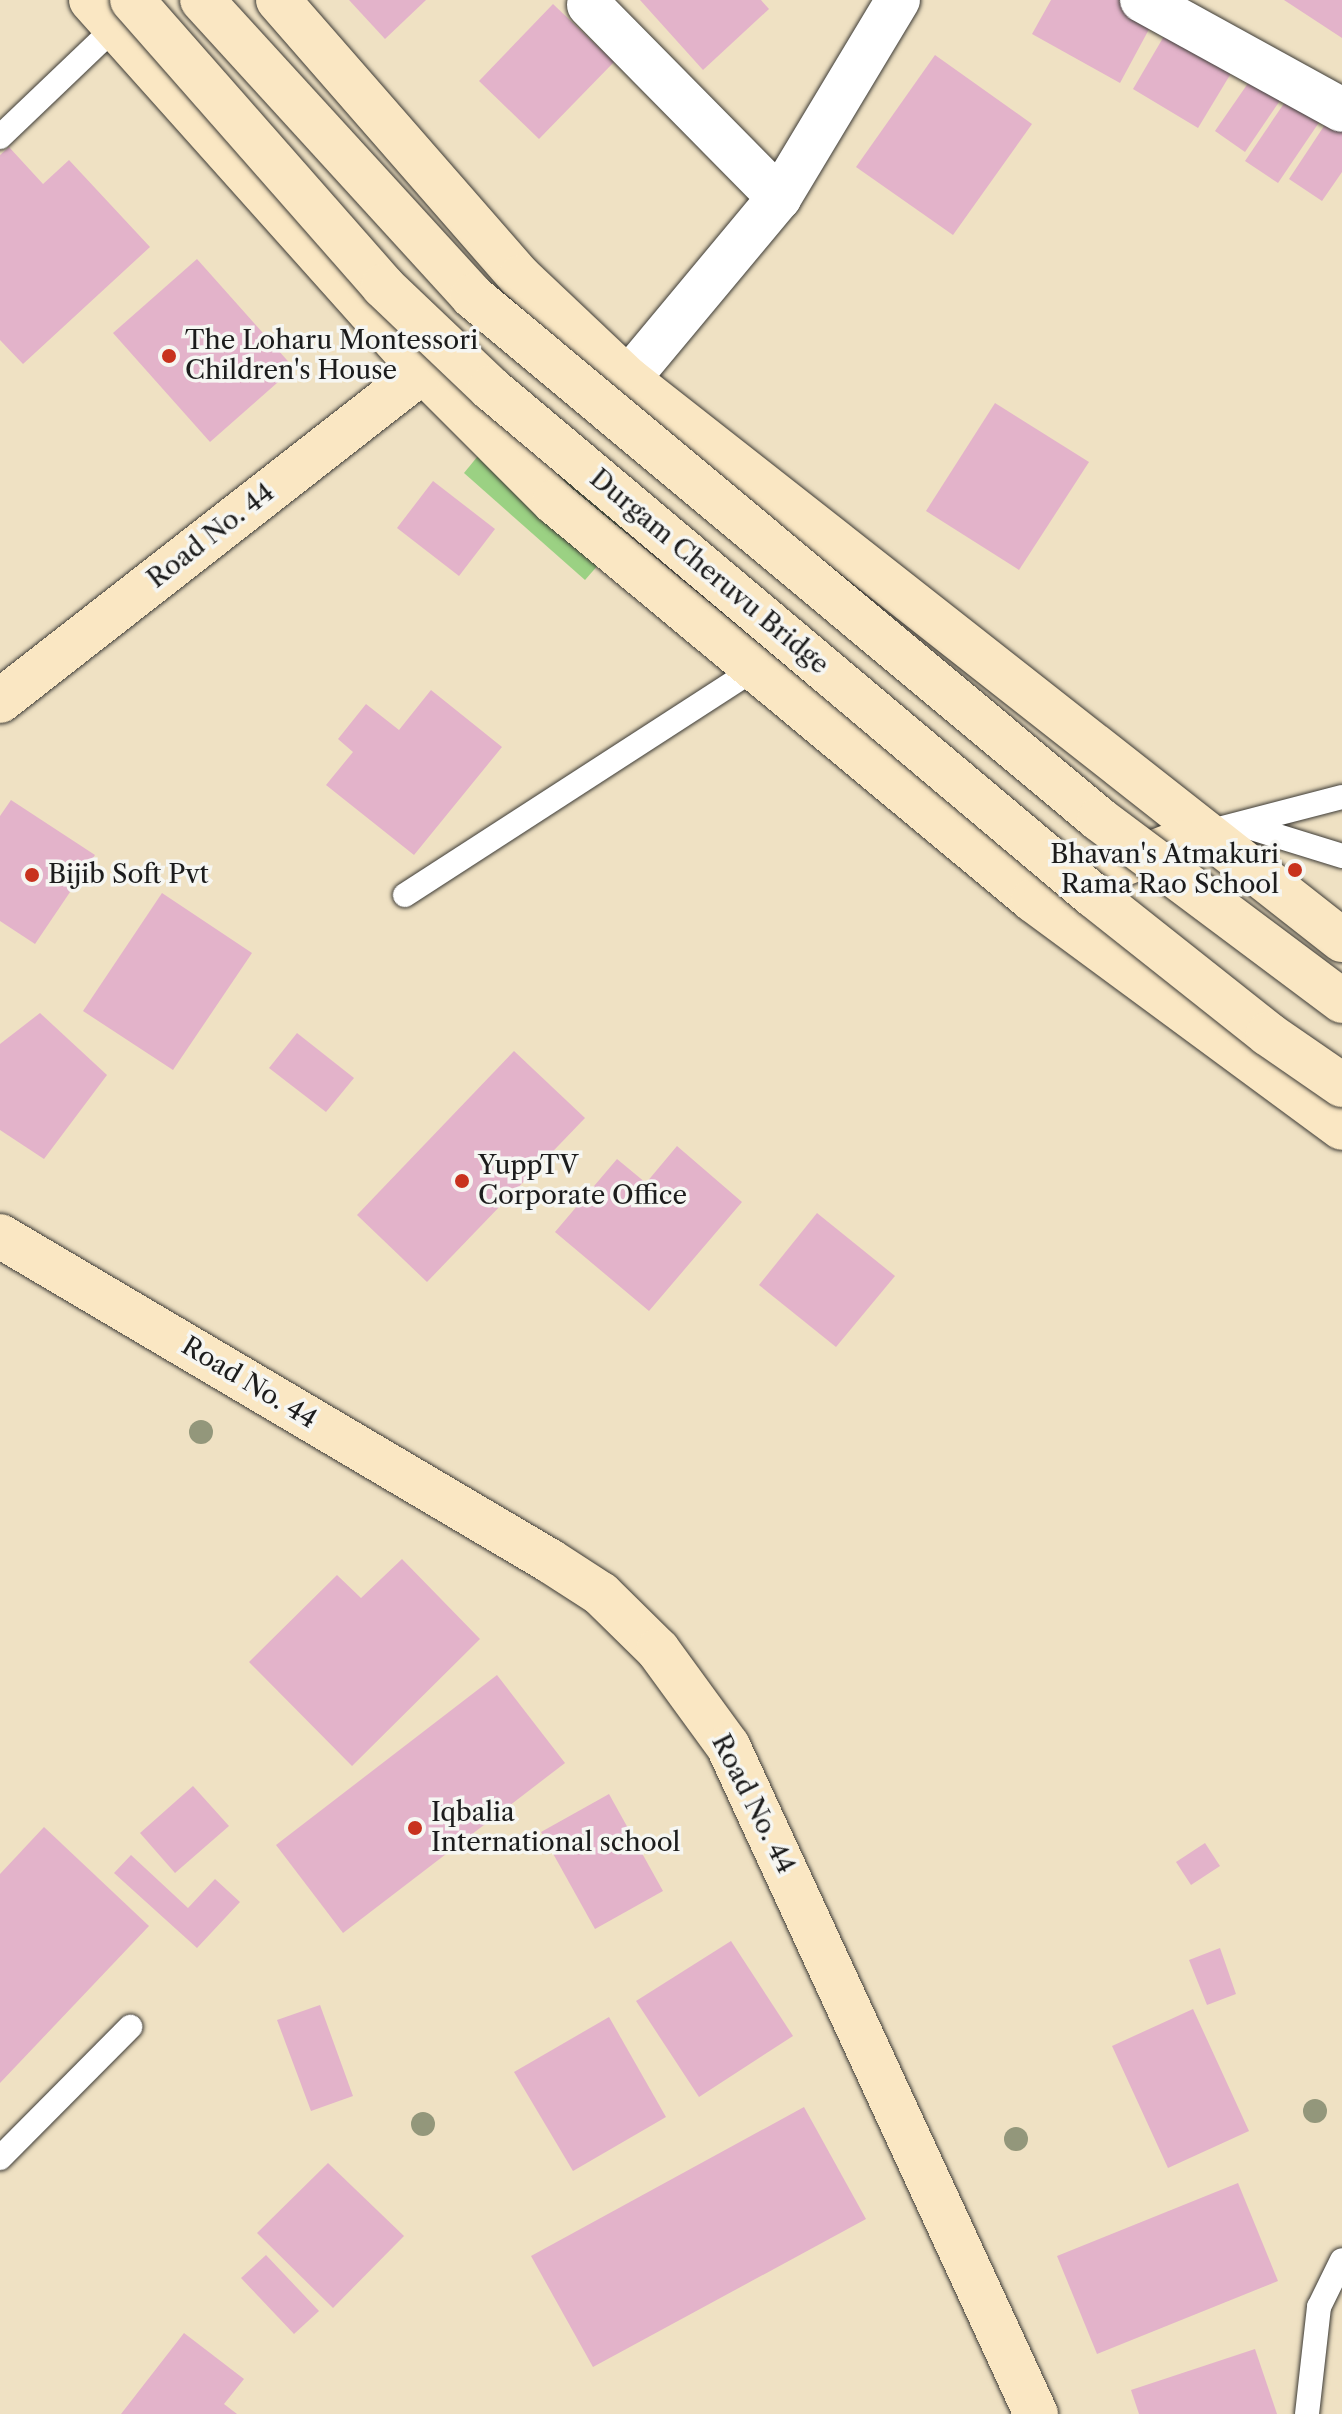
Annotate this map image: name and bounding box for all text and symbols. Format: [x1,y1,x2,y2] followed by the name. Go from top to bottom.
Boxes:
[185,325,478,386] place label: The Loharu Montessori Children's House
[160,347,178,365] marker: The Loharu Montessori Children's House
[583,463,835,681] street label: Durgam Cheruvu Bridge
[142,477,280,595] street label: Road No. 44
[1049,839,1279,900] place label: Bhavan's Atmakuri Rama Rao School
[48,859,209,891] place label: Bijib Soft Pvt
[1286,861,1304,879] marker: Bhavan's Atmakuri Rama Rao School
[23,866,41,884] marker: Bijib Soft Pvt
[478,1150,687,1212] place label: YuppTV Corporate Office
[453,1172,471,1190] marker: YuppTV Corporate Office
[176,1331,322,1435] street label: Road No. 44
[705,1729,801,1879] street label: Road No. 44
[431,1797,680,1858] place label: Iqbalia International school
[406,1819,424,1837] marker: Iqbalia International school

